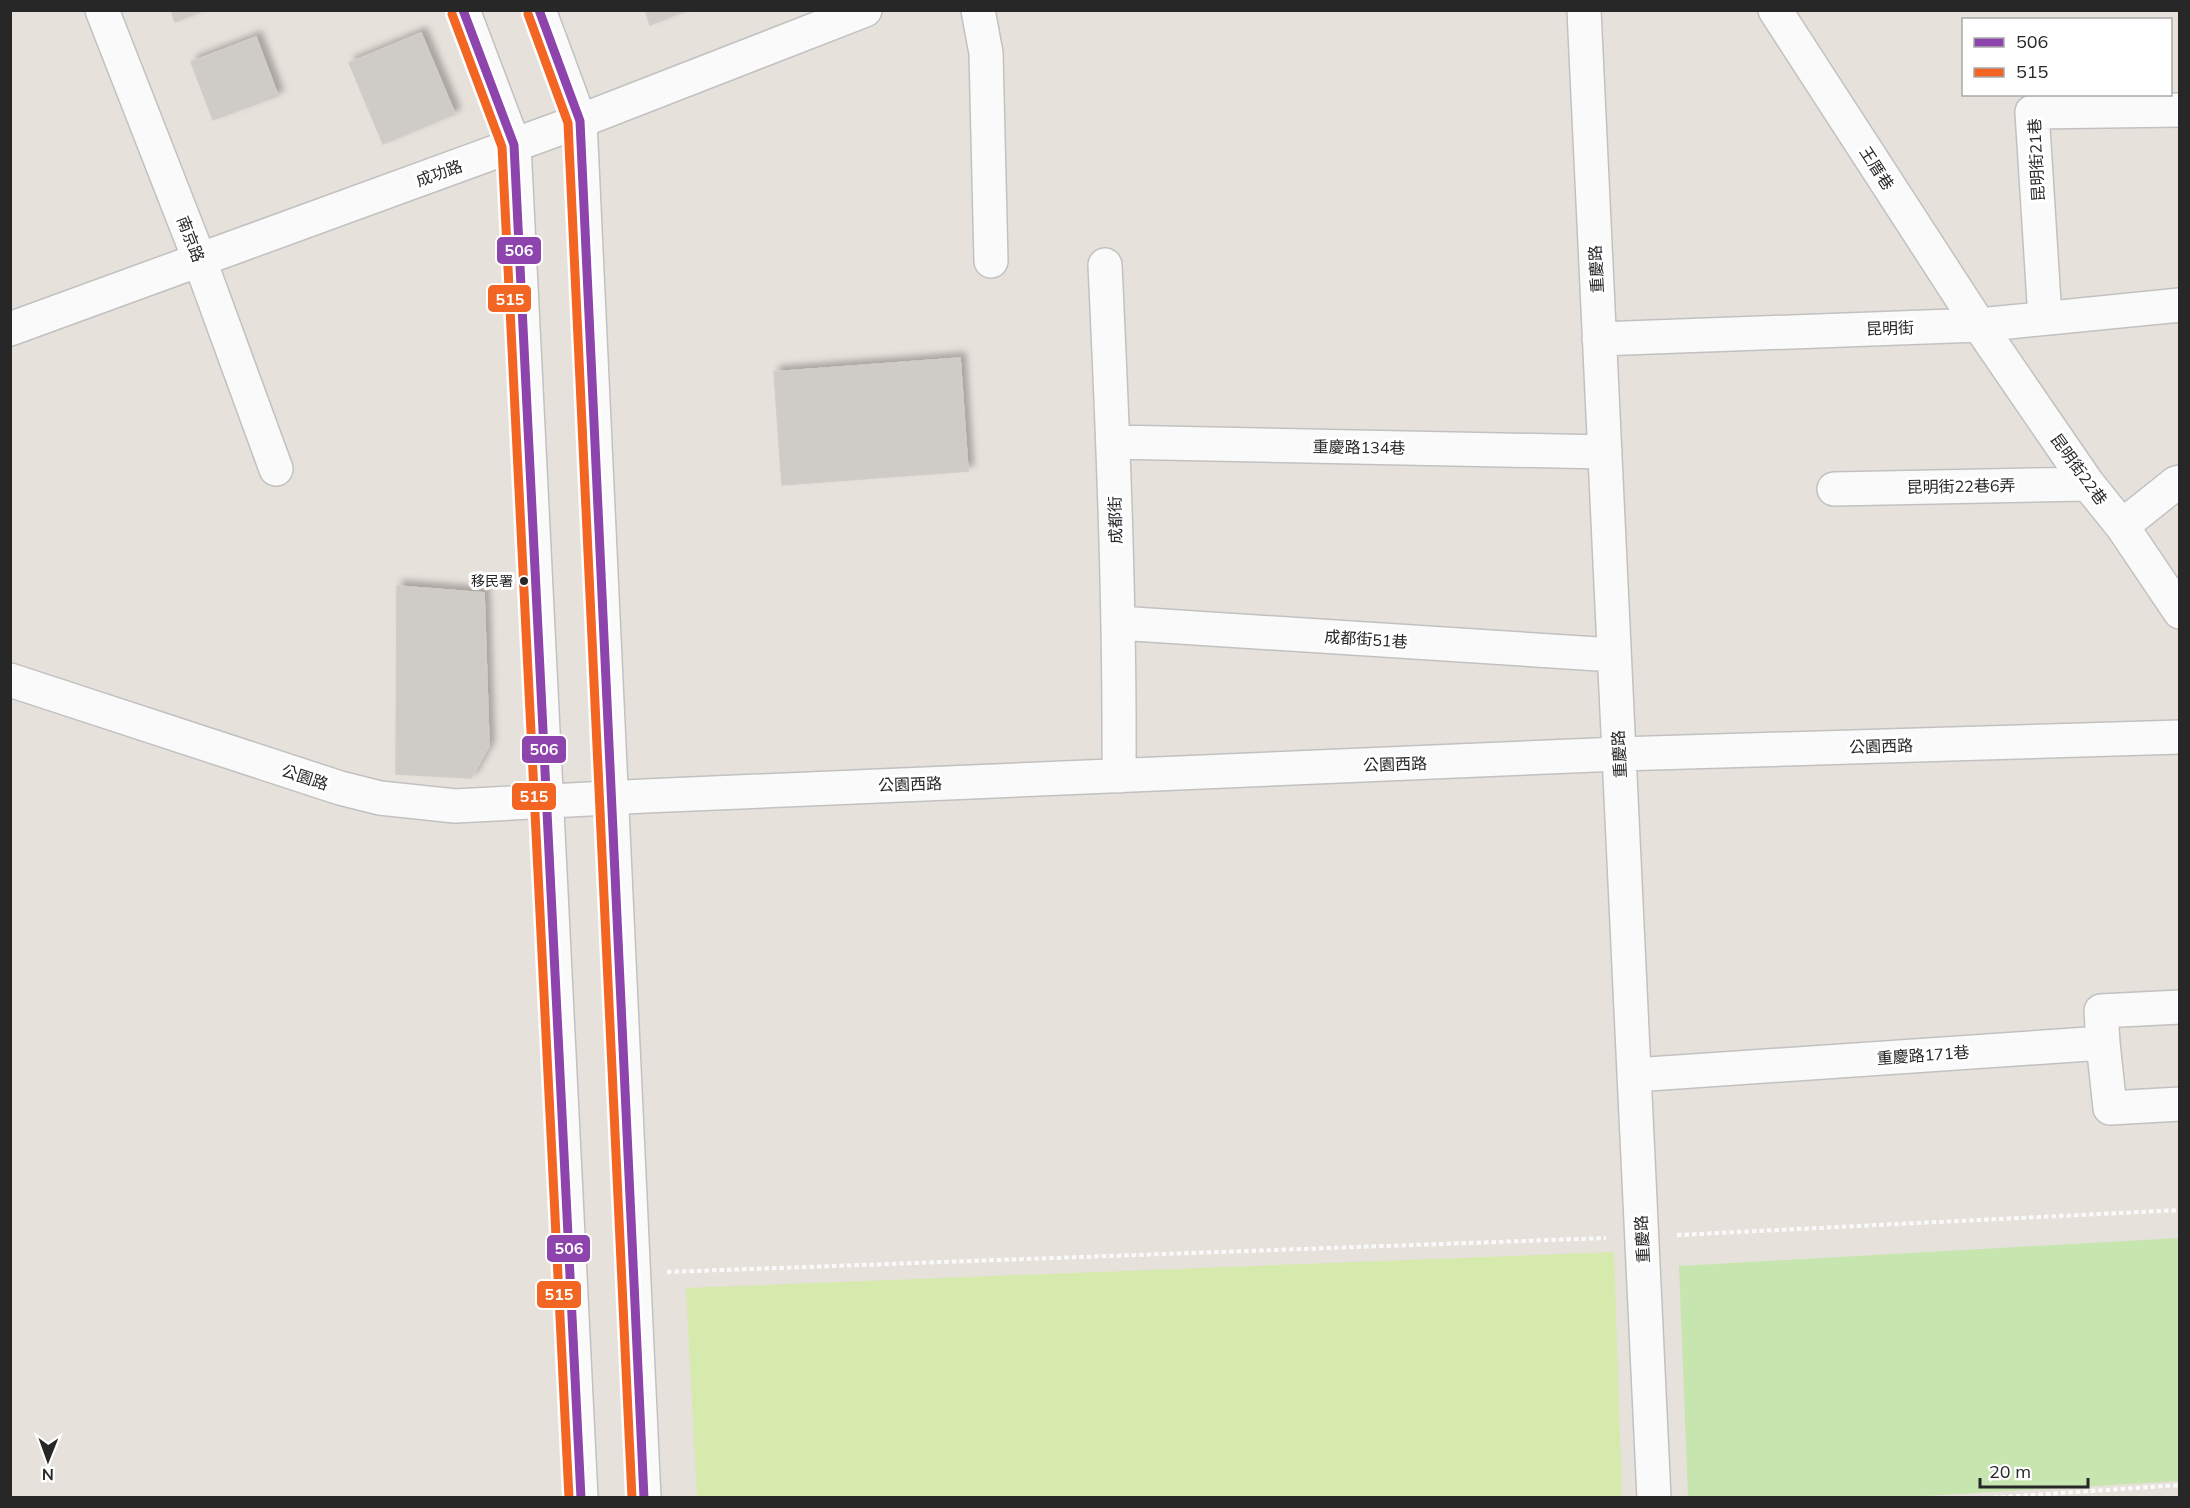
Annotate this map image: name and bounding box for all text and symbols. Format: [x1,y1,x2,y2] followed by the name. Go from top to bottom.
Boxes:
[1962,18,2172,96] legend
[2016,30,2048,53] text: 506
[2016,60,2049,83] text: 515
[2024,118,2048,202] street label: 昆明街21巷
[1856,142,1898,194] street label: 王厝巷
[413,155,465,191] street label: 成功路
[173,213,209,265] street label: 南京路
[496,236,542,265] line badge: 506
[505,240,534,260] text: 506
[1585,245,1607,293] street label: 重慶路
[487,284,532,313] line badge: 515
[496,289,525,309] text: 515
[1866,317,1914,339] street label: 昆明街
[2046,429,2112,509] street label: 昆明街22巷
[1312,436,1406,458] street label: 重慶路134巷
[1906,475,2016,497] street label: 昆明街22巷6弄
[1105,496,1125,544] street label: 成都街
[471,572,513,590] place label: 移民署
[518,575,530,587] marker: 移民署
[1324,626,1408,652] street label: 成都街51巷
[1608,730,1630,778] street label: 重慶路
[521,735,567,764] line badge: 506
[1849,735,1913,757] street label: 公園西路
[530,739,559,759] text: 506
[1363,753,1427,775] street label: 公園西路
[279,760,331,794] street label: 公園路
[878,773,942,795] street label: 公園西路
[511,782,557,811] line badge: 515
[520,786,549,806] text: 515
[1876,1042,1970,1068] street label: 重慶路171巷
[1631,1215,1653,1263] street label: 重慶路
[546,1234,591,1263] line badge: 506
[555,1238,584,1258] text: 506
[536,1280,582,1309] line badge: 515
[545,1284,574,1304] text: 515
[18,1430,78,1490] north arrow
[1980,1451,2088,1489] scale bar
[1989,1460,2031,1483] text: 20 m
[42,1465,54,1485] text: N

